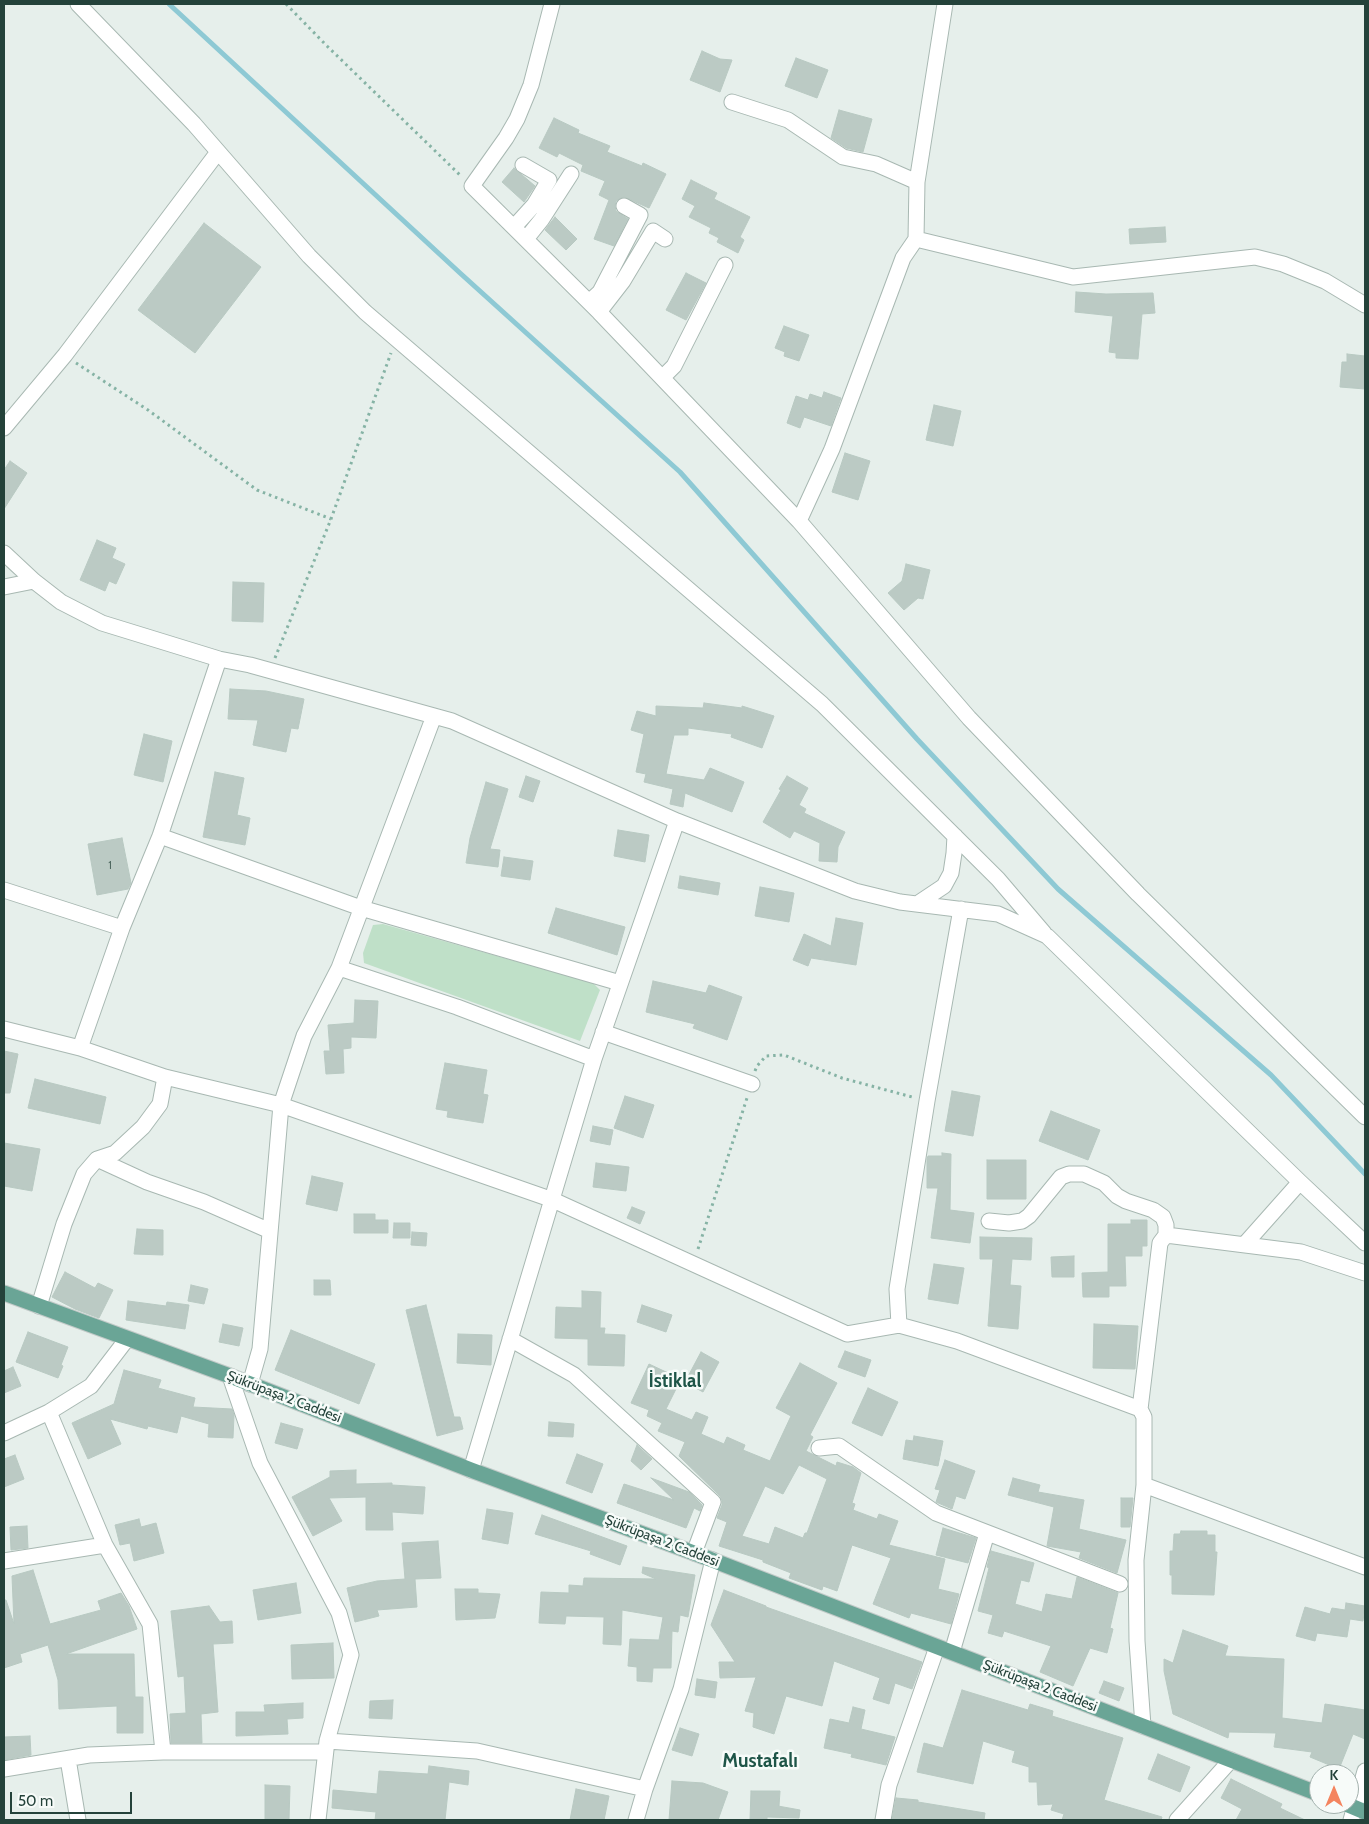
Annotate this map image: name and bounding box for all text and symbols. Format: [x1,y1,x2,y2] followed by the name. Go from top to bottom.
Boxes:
[108,859,112,873] house number: 1
[224,1367,344,1427] street label: Şükrüpaşa 2 Caddesi
[648,1370,702,1392] district label: İstiklal
[602,1511,722,1571] street label: Şükrüpaşa 2 Caddesi
[980,1656,1100,1716] street label: Şükrüpaşa 2 Caddesi
[722,1750,798,1772] district label: Mustafalı
[1309,1764,1359,1814] north arrow
[1330,1766,1338,1784] text: K
[12,1782,135,1814] scale bar
[18,1792,53,1810] text: 50 m

